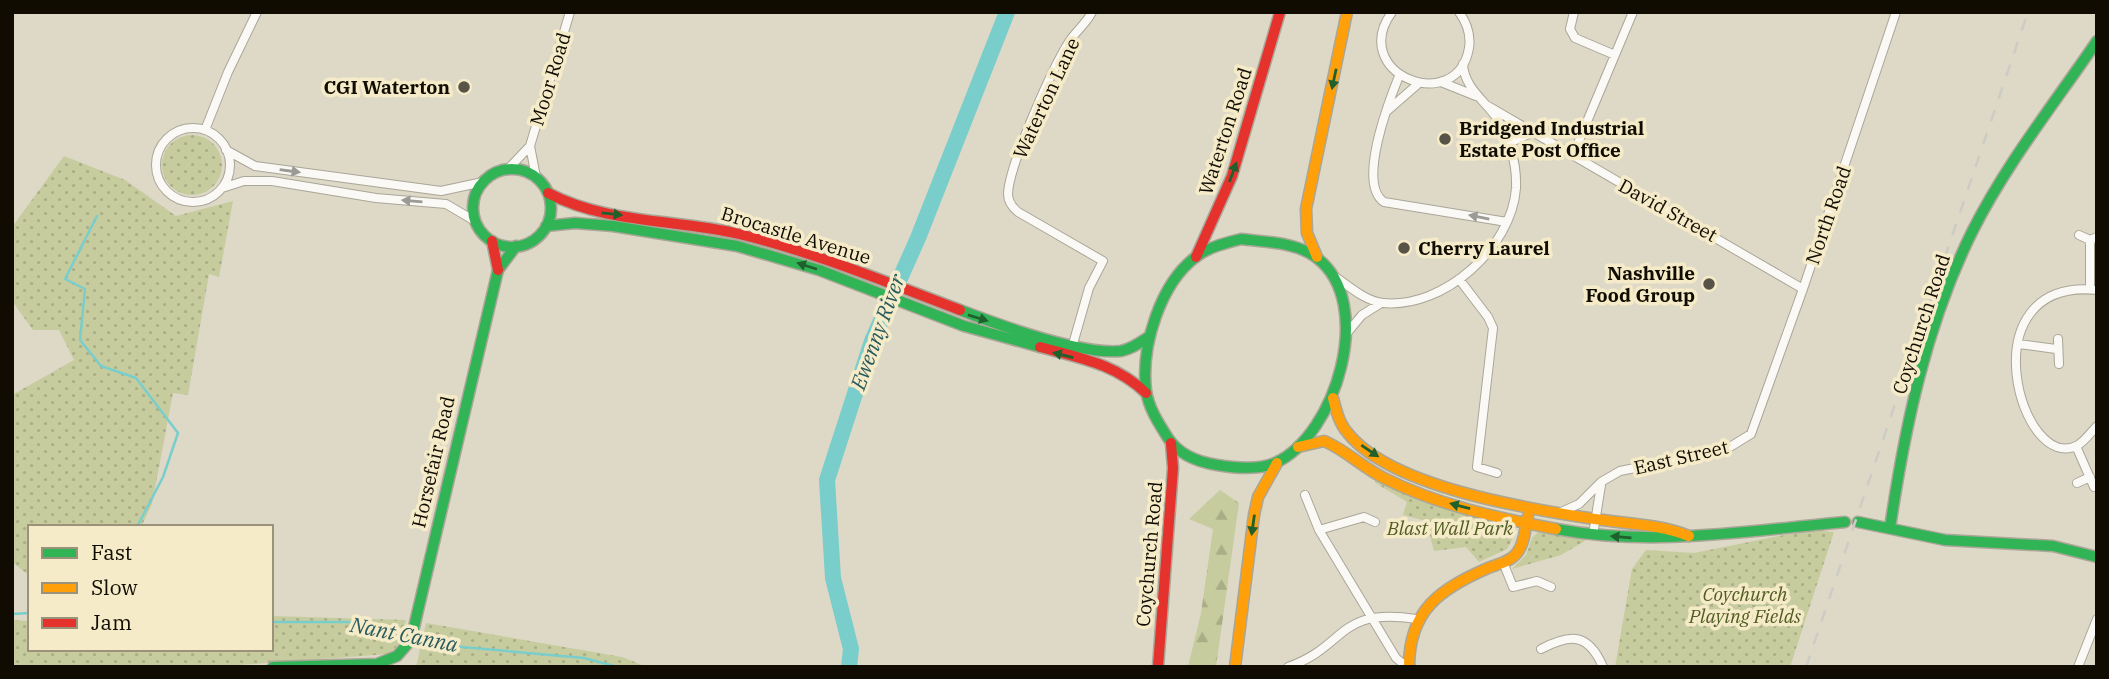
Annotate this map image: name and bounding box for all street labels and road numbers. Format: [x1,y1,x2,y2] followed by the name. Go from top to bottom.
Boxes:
[524,29,576,129] street label: Moor Road
[1007,34,1085,162] street label: Waterton Lane
[1193,64,1257,198] street label: Waterton Road
[1800,163,1856,267] street label: North Road
[1615,173,1722,247] street label: David Street
[718,201,874,269] street label: Brocastle Avenue
[1887,251,1955,397] street label: Coychurch Road
[406,394,460,530] street label: Horsefair Road
[1631,434,1731,480] street label: East Street
[1131,480,1167,628] street label: Coychurch Road

